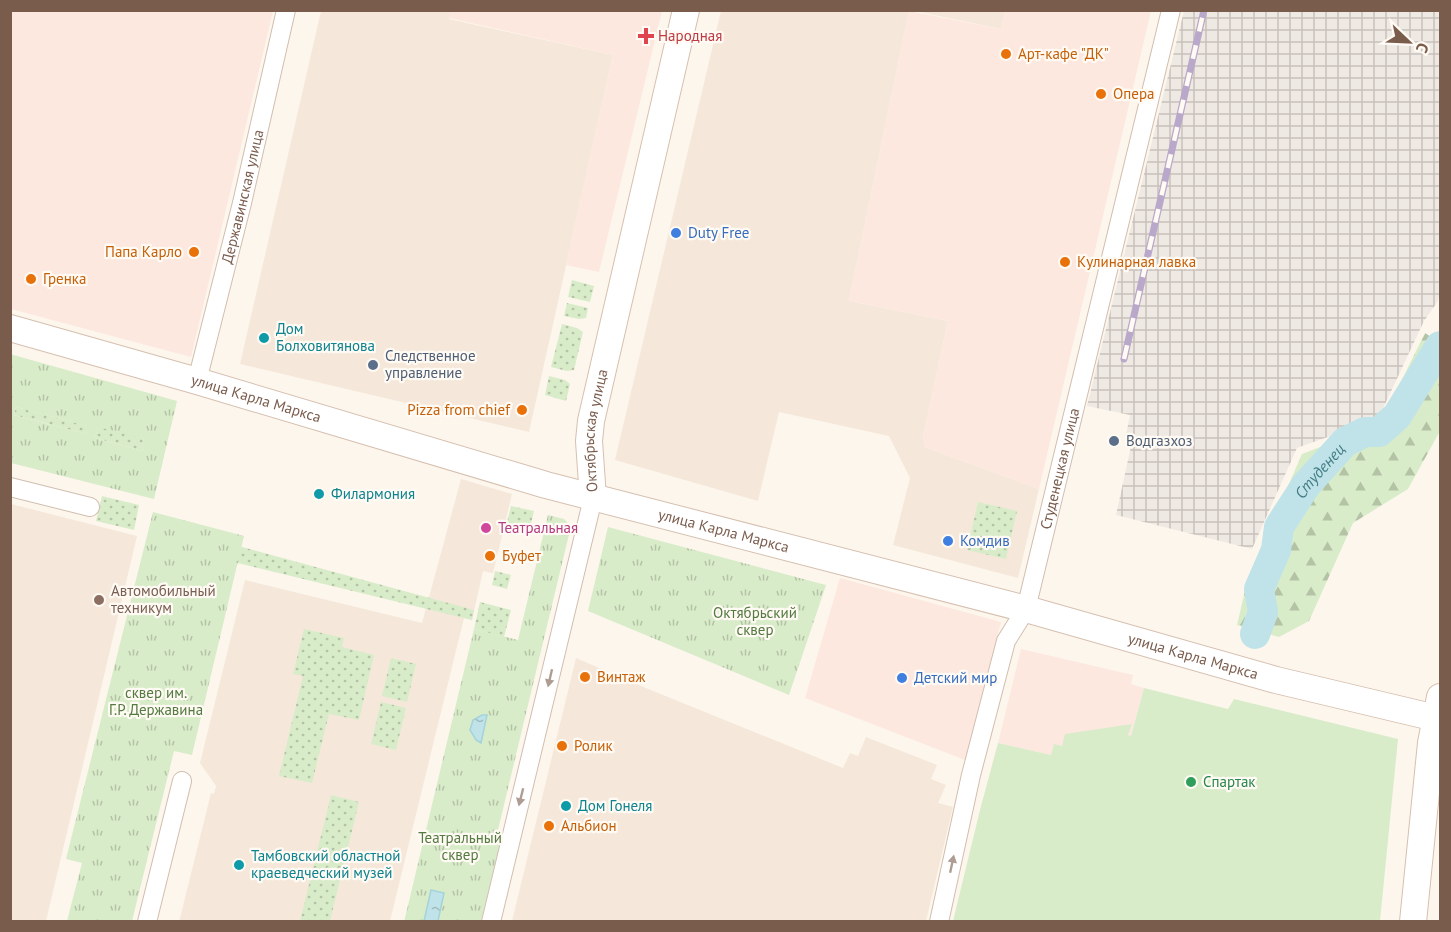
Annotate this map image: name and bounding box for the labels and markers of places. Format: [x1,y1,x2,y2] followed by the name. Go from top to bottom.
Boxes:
[658,26,722,45] place label: Народная
[639,29,653,43] marker: Народная
[1018,44,1109,63] place label: Арт-кафе "ДК"
[999,47,1013,61] marker: Арт-кафе "ДК"
[1113,84,1154,103] place label: Опера
[1094,87,1108,101] marker: Опера
[688,223,749,242] place label: Duty Free
[669,226,683,240] marker: Duty Free
[105,242,182,261] place label: Папа Карло
[187,245,201,259] marker: Папа Карло
[1077,252,1196,271] place label: Кулинарная лавка
[1058,255,1072,269] marker: Кулинарная лавка
[43,269,86,288] place label: Гренка
[24,272,38,286] marker: Гренка
[276,319,375,355] place label: Дом Болховитянова
[257,331,271,345] marker: Дом Болховитянова
[385,346,476,382] place label: Следственное управление
[366,358,380,372] marker: Следственное управление
[407,400,511,419] place label: Pizza from chief
[515,403,529,417] marker: Pizza from chief
[1126,431,1192,450] place label: Водгазхоз
[1107,434,1121,448] marker: Водгазхоз
[331,484,415,503] place label: Филармония
[312,487,326,501] marker: Филармония
[498,518,578,537] place label: Театральная
[479,521,493,535] marker: Театральная
[960,531,1010,550] place label: Комдив
[941,534,955,548] marker: Комдив
[502,546,541,565] place label: Буфет
[483,549,497,563] marker: Буфет
[111,581,216,617] place label: Автомобильный техникум
[92,593,106,607] marker: Автомобильный техникум
[597,667,645,686] place label: Винтаж
[914,668,997,687] place label: Детский мир
[578,670,592,684] marker: Винтаж
[895,671,909,685] marker: Детский мир
[574,736,614,755] place label: Ролик
[555,739,569,753] marker: Ролик
[1203,772,1256,791] place label: Спартак
[1184,775,1198,789] marker: Спартак
[578,796,653,815] place label: Дом Гонеля
[559,799,573,813] marker: Дом Гонеля
[561,816,617,835] place label: Альбион
[542,819,556,833] marker: Альбион
[251,846,400,882] place label: Тамбовский областной краеведческий музей
[232,858,246,872] marker: Тамбовский областной краеведческий музей

